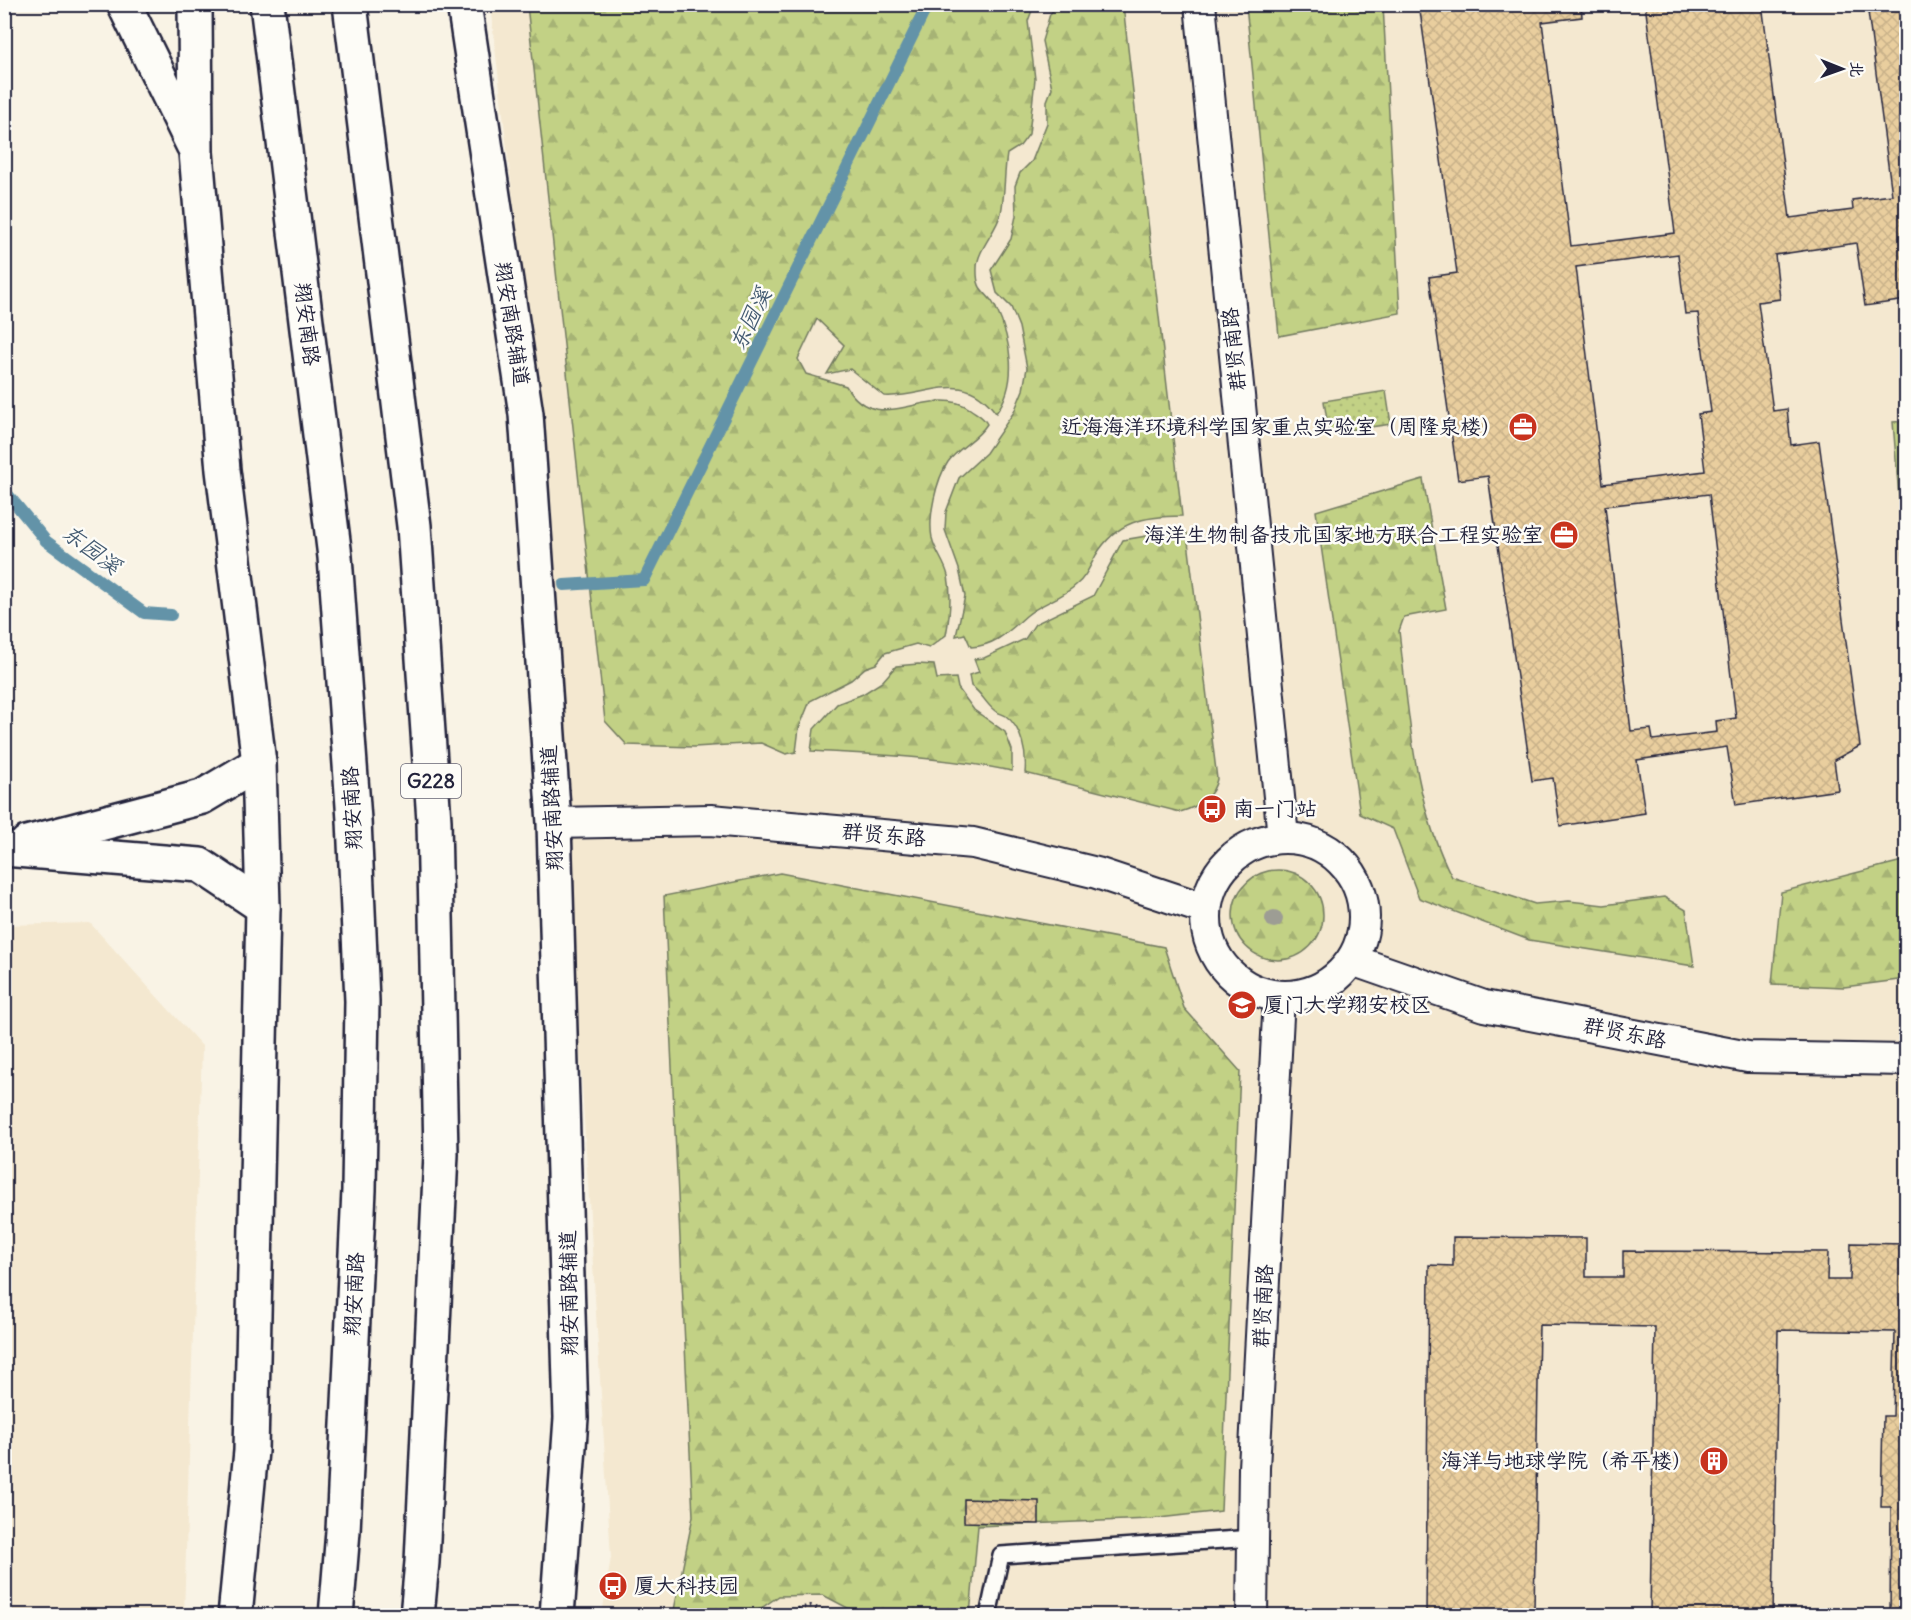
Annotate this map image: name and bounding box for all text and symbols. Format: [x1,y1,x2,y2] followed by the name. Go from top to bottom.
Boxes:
[1812,39,1872,99] north arrow
[1847,61,1867,77] text: 北
[489,260,536,388] street label: 翔安南路辅道
[289,281,326,367] street label: 翔安南路
[723,282,777,355] water label: 东园溪
[1216,306,1251,392] street label: 群贤南路
[1507,411,1539,443] office icon: 近海海洋环境科学国家重点实验室（周隆泉楼）
[1061,413,1502,440] place label: 近海海洋环境科学国家重点实验室（周隆泉楼）
[57,518,128,581] water label: 东园溪
[1548,519,1580,551] office icon: 海洋生物制备技术国家地方联合工程实验室
[1144,521,1543,548] place label: 海洋生物制备技术国家地方联合工程实验室
[535,744,568,872] street label: 翔安南路辅道
[401,764,461,798] road number: G228
[336,765,367,851] street label: 翔安南路
[1196,793,1228,825] bus stop icon: 南一门站
[1233,795,1317,822] place label: 南一门站
[841,817,927,852] street label: 群贤东路
[1226,989,1258,1021] school or university icon: 厦门大学翔安校区
[1263,991,1431,1018] place label: 厦门大学翔安校区
[1581,1011,1669,1054] street label: 群贤东路
[554,1230,583,1356] street label: 翔安南路辅道
[338,1251,369,1337] street label: 翔安南路
[1247,1263,1278,1349] street label: 群贤南路
[1698,1445,1730,1477] building icon: 海洋与地球学院（希平楼）
[1441,1447,1693,1474] place label: 海洋与地球学院（希平楼）
[597,1570,629,1602] bus stop icon: 厦大科技园
[634,1572,739,1599] place label: 厦大科技园

